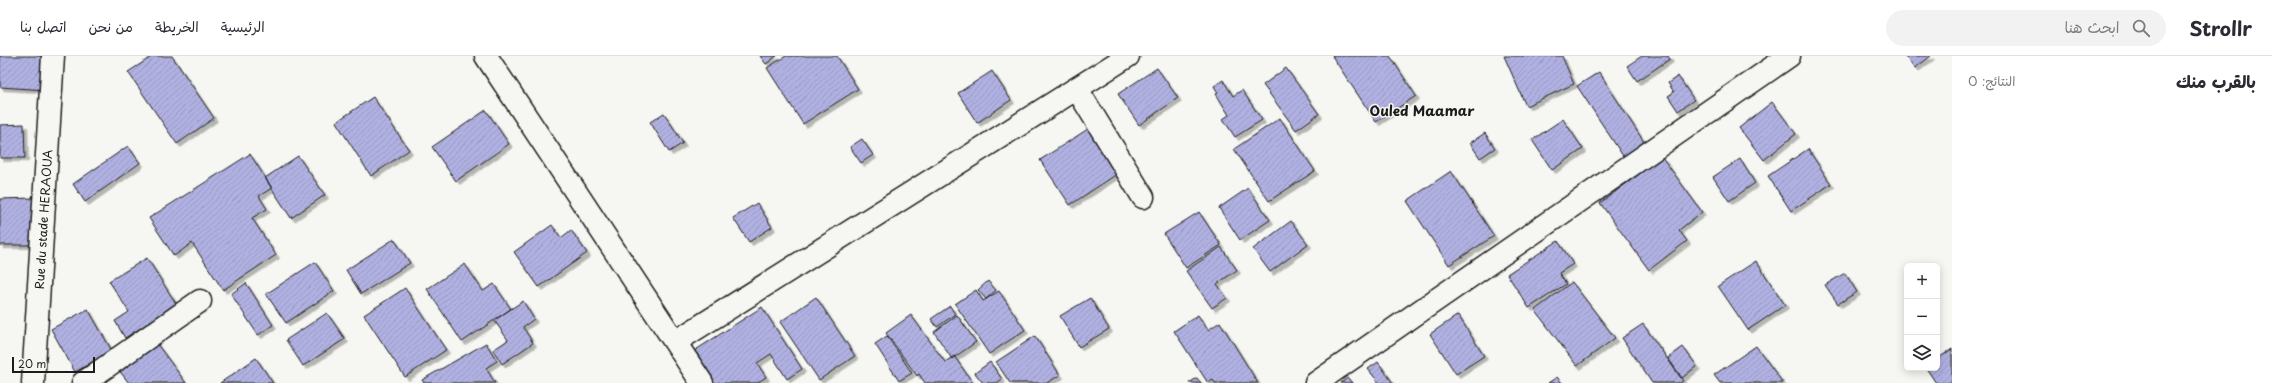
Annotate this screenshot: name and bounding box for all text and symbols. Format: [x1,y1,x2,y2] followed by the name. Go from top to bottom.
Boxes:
[1886,10,2166,46] search box
[2190,14,2252,42] text: Strollr
[2064,15,2120,38] text: ابحث هنا
[20,16,66,37] text: اتصل بنا
[88,16,133,37] text: من نحن
[155,16,199,37] text: الخريطة
[221,16,265,37] text: الرئيسية
[2130,17,2152,39] icon: search
[2176,68,2256,94] text: بالقرب منك
[1968,71,2015,90] text: النتائج: 0
[1370,100,1475,121] district label: Ouled Maamar
[30,149,56,290] street label: Rue du stade HERAOUA
[1904,263,1940,371] map controls
[1904,263,1940,299] button: +
[1904,299,1940,335] button: −
[1904,335,1940,371] button: layers
[12,355,95,374] scale bar
[18,355,46,372] text: 20 m

